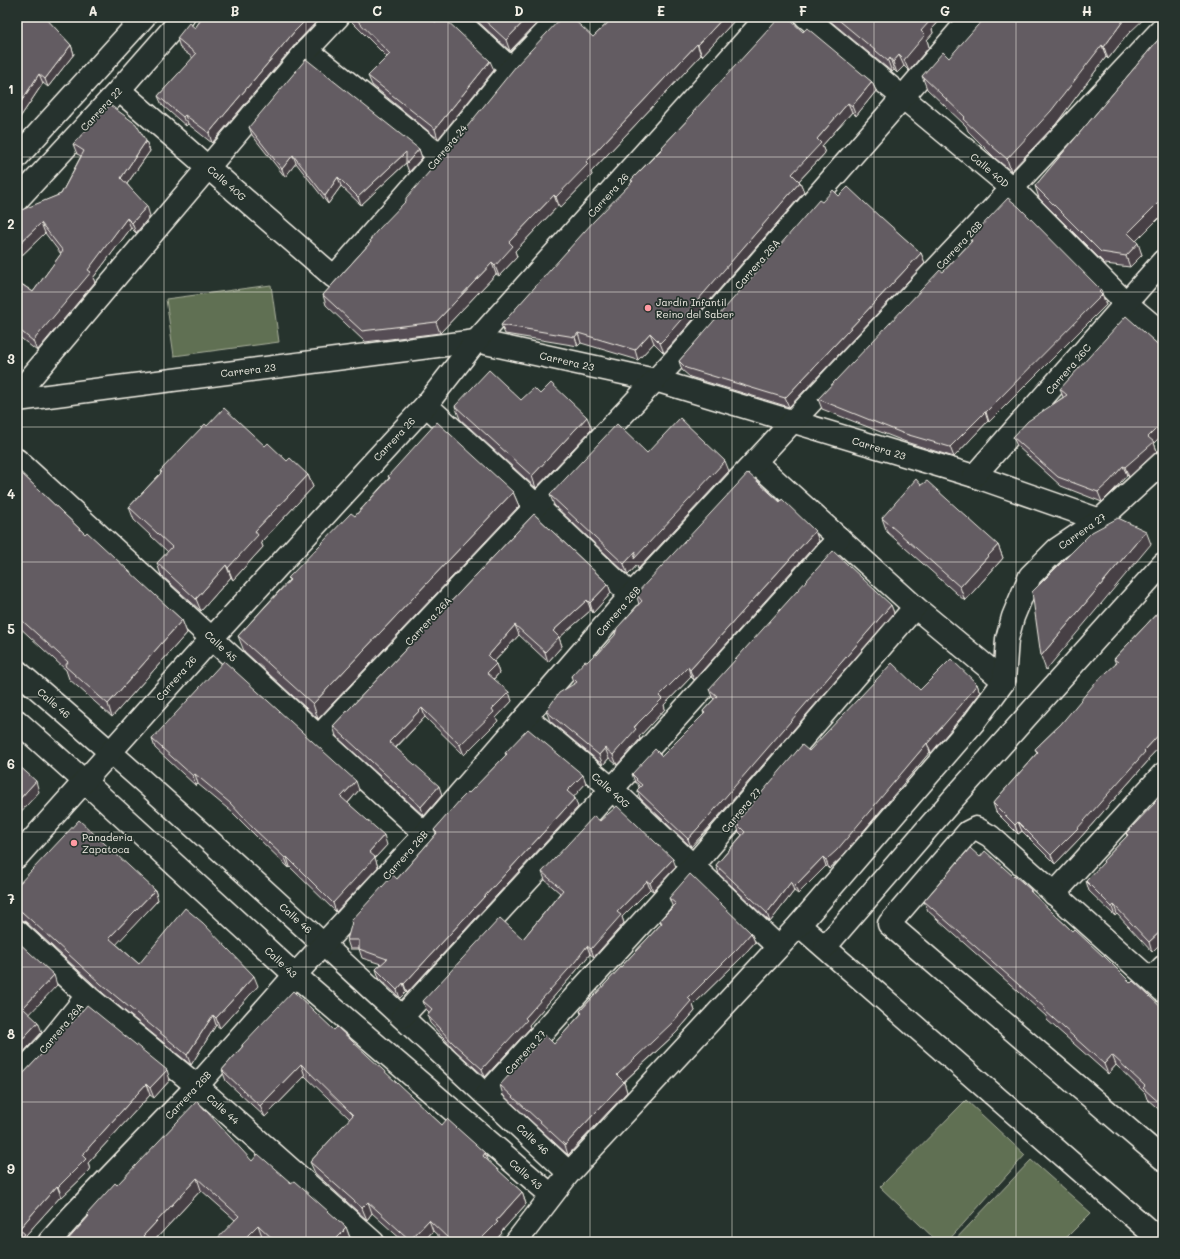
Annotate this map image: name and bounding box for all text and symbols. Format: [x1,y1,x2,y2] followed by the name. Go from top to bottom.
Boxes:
[88,2,98,19] text: A
[231,2,240,19] text: B
[372,2,382,19] text: C
[514,2,524,19] text: D
[657,2,665,19] text: E
[799,2,807,19] text: F
[940,2,950,19] text: G
[1082,2,1092,19] text: H
[8,80,14,97] text: 1
[77,84,125,134] street label: Carrera 22
[424,121,470,173] street label: Carrera 24
[968,150,1012,190] street label: Calle 40D
[205,162,250,204] street label: Calle 40G
[584,170,632,220] street label: Carrera 26
[7,215,15,232] text: 2
[933,218,985,272] street label: Carrera 26B
[731,236,783,292] street label: Carrera 26A
[656,295,734,321] place label: Jardín Infantil Reino del Saber
[643,303,653,313] marker: Jardín Infantil Reino del Saber
[1042,341,1094,397] street label: Carrera 26C
[538,348,596,374] street label: Carrera 23
[7,350,15,367] text: 3
[220,360,277,380] street label: Carrera 23
[370,414,418,464] street label: Carrera 26
[850,433,908,463] street label: Carrera 23
[7,485,15,502] text: 4
[1055,509,1109,553] street label: Carrera 27
[592,583,644,639] street label: Carrera 26B
[402,593,455,649] street label: Carrera 26A
[7,620,15,637] text: 5
[202,627,240,665] street label: Calle 45
[152,652,200,704] street label: Carrera 26
[34,685,74,721] street label: Calle 46
[7,755,15,772] text: 6
[589,769,634,811] street label: Calle 40G
[718,784,764,836] street label: Carrera 27
[379,827,431,883] street label: Carrera 26B
[82,830,133,856] place label: Panadería Zapatoca
[69,838,79,848] marker: Panadería Zapatoca
[7,890,15,907] text: 7
[277,900,315,936] street label: Calle 46
[262,943,300,981] street label: Calle 43
[36,999,87,1056] street label: Carrera 26A
[7,1025,15,1042] text: 8
[501,1026,549,1077] street label: Carrera 27
[162,1068,214,1122] street label: Carrera 26B
[204,1091,242,1128] street label: Calle 44
[514,1120,552,1158] street label: Calle 46
[506,1156,546,1192] street label: Calle 43
[7,1160,15,1177] text: 9

